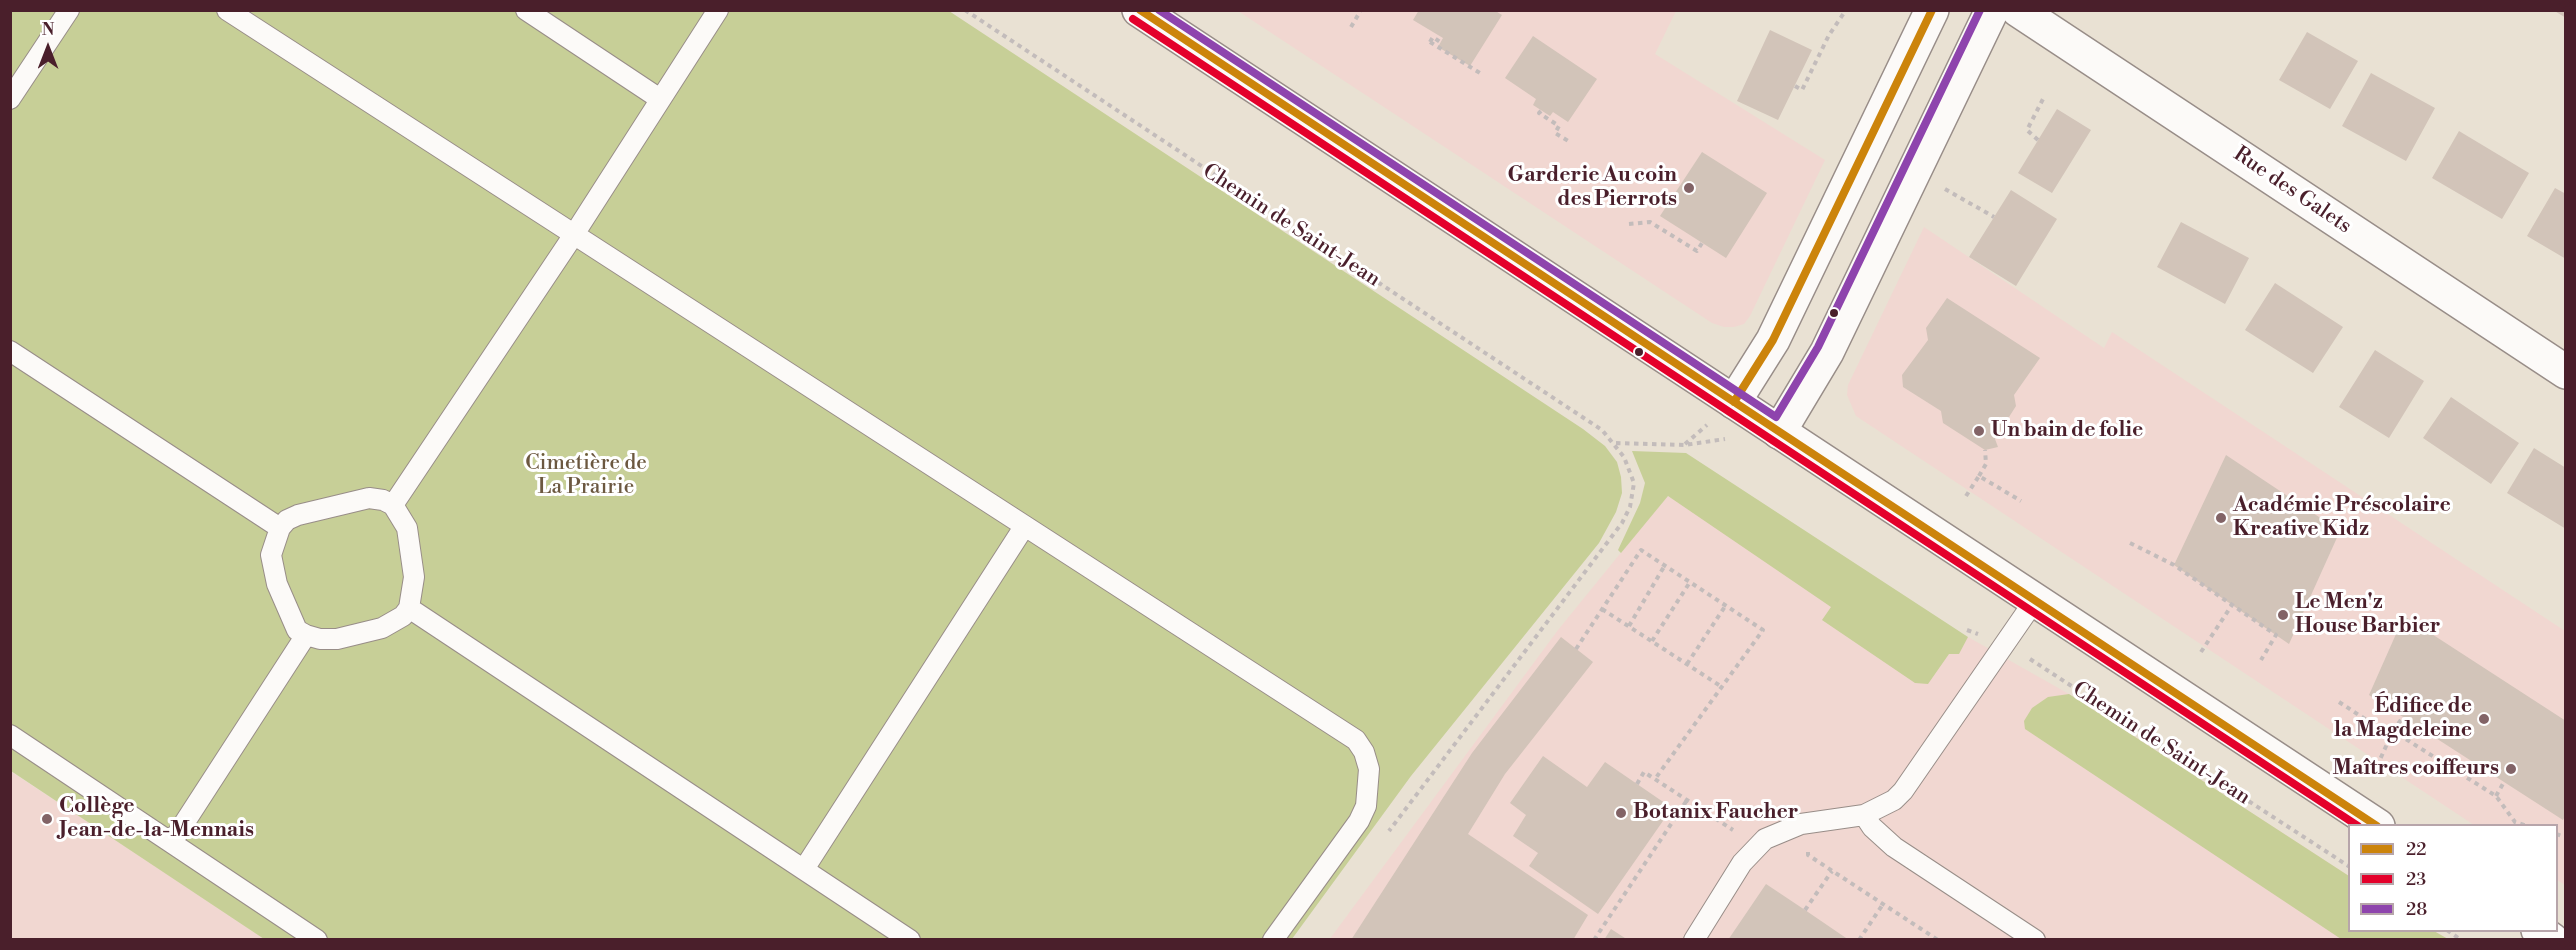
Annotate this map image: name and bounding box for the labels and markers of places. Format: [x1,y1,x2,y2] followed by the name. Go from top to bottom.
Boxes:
[1508,163,1677,213] place label: Garderie Au coin des Pierrots
[1682,181,1696,195] marker: Garderie Au coin des Pierrots
[1828,307,1840,319] unlabelled marker
[1633,346,1645,358] unlabelled marker
[1991,418,2143,444] place label: Un bain de folie
[1972,424,1986,438] marker: Un bain de folie
[2233,493,2451,543] place label: Académie Préscolaire Kreative Kidz
[2214,511,2228,525] marker: Académie Préscolaire Kreative Kidz
[2295,590,2440,640] place label: Le Men'z House Barbier
[2276,608,2290,622] marker: Le Men'z House Barbier
[2334,694,2472,744] place label: Édifice de la Magdeleine
[2477,712,2491,726] marker: Édifice de la Magdeleine
[2333,756,2499,782] place label: Maîtres coiffeurs
[2504,762,2518,776] marker: Maîtres coiffeurs
[59,794,254,844] place label: Collège Jean-de-la-Mennais
[1633,800,1798,826] place label: Botanix Faucher
[1614,806,1628,820] marker: Botanix Faucher
[40,812,54,826] marker: Collège Jean-de-la-Mennais

